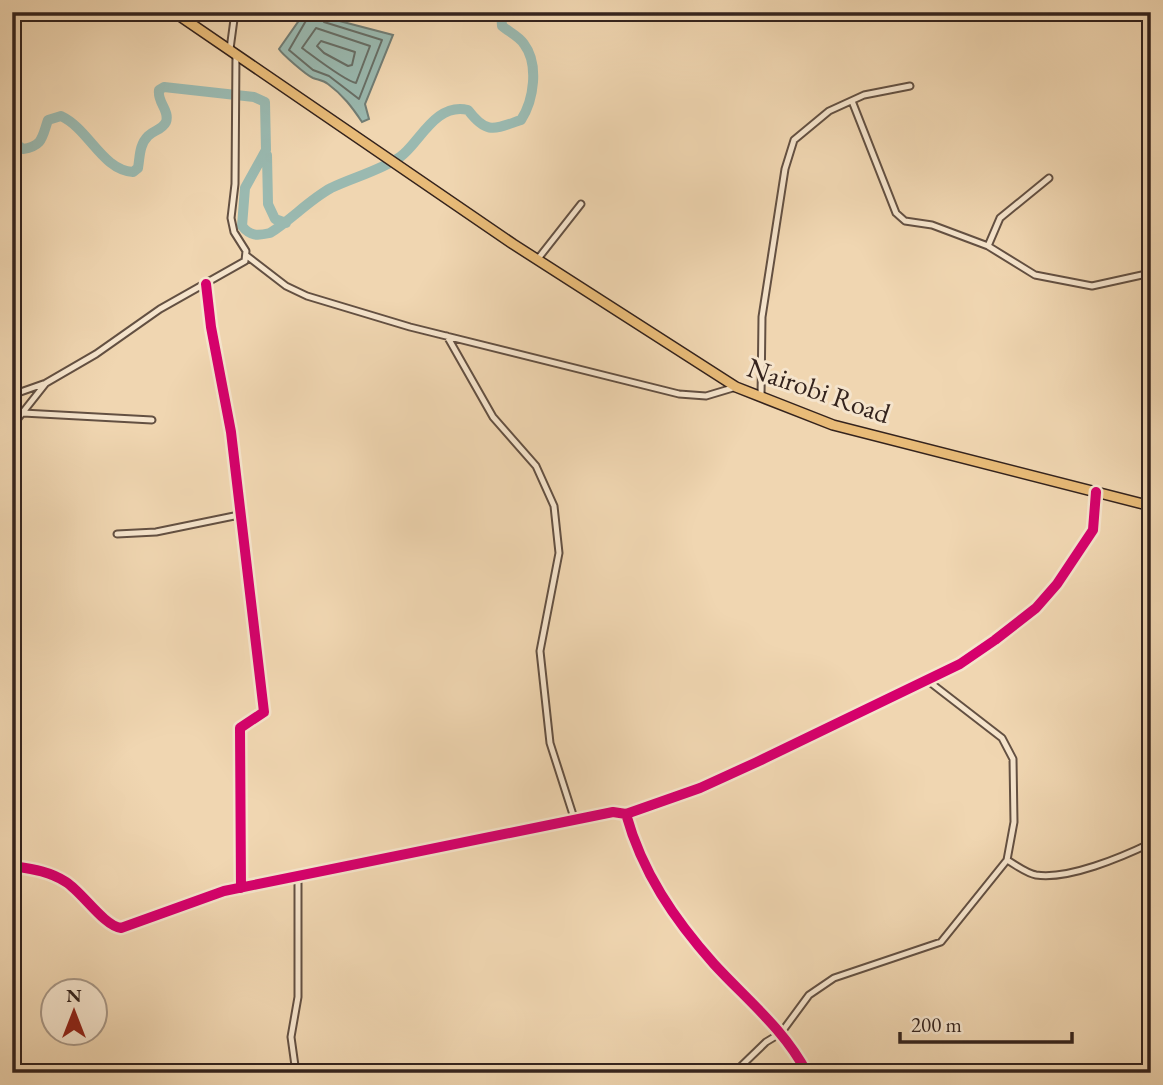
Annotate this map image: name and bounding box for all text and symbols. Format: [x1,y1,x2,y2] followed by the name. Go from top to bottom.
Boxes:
[743,349,896,432] street label: Nairobi Road
[38,976,108,1046] north arrow
[66,983,82,1008] text: N
[900,1001,1072,1045] scale bar
[911,1011,962,1038] text: 200 m

